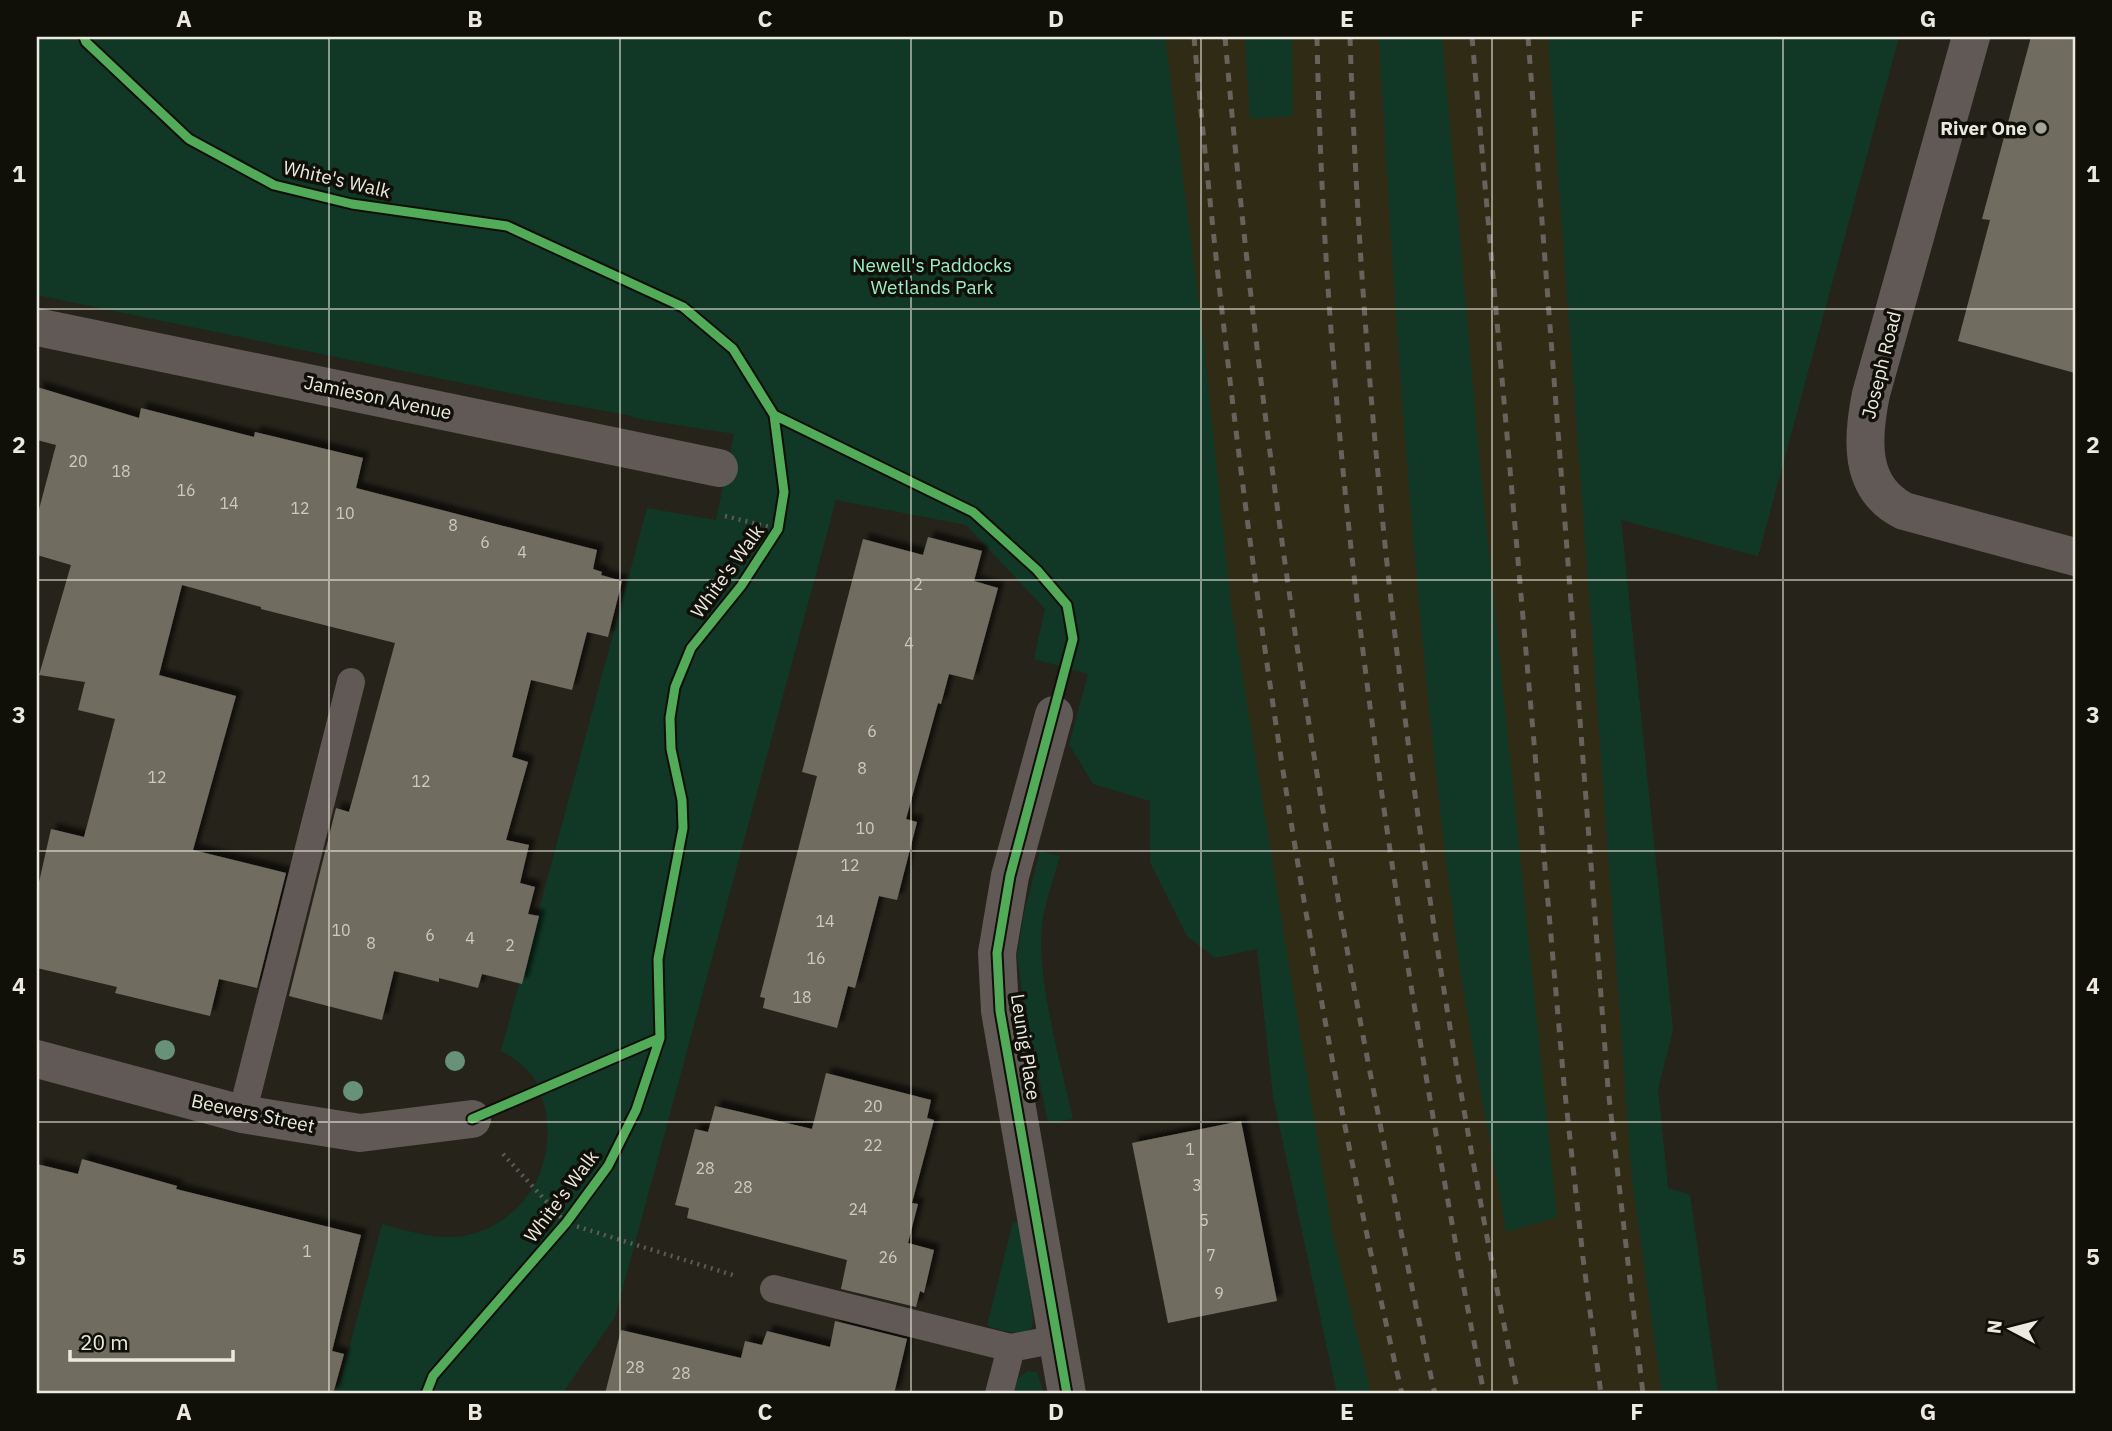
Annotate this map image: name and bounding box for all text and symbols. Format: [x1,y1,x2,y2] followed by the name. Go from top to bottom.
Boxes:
[176,3,192,33] text: A
[467,3,483,33] text: B
[758,3,773,33] text: C
[1048,3,1064,33] text: D
[1340,3,1354,33] text: E
[1630,3,1644,33] text: F
[1920,3,1936,33] text: G
[1940,116,2027,140] place label: River One
[2033,120,2049,136] marker: River One
[281,155,393,203] street label: White's Walk
[12,158,26,188] text: 1
[2086,158,2100,188] text: 1
[852,253,1012,299] park label: Newell's Paddocks Wetlands Park
[1856,309,1906,421] street label: Joseph Road
[302,370,454,424] street label: Jamieson Avenue
[12,429,26,459] text: 2
[2086,429,2100,459] text: 2
[68,451,88,471] house number: 20
[111,461,131,481] house number: 18
[176,480,196,500] house number: 16
[219,493,239,513] house number: 14
[290,498,310,518] house number: 12
[335,503,355,523] house number: 10
[448,515,458,535] house number: 8
[685,520,769,622] street label: White's Walk
[480,532,490,552] house number: 6
[517,542,527,562] house number: 4
[913,574,923,594] house number: 2
[904,633,914,653] house number: 4
[12,699,26,729] text: 3
[2086,699,2100,729] text: 3
[867,721,877,741] house number: 6
[857,758,867,778] house number: 8
[147,767,167,787] house number: 12
[411,771,431,791] house number: 12
[855,818,875,838] house number: 10
[840,855,860,875] house number: 12
[815,911,835,931] house number: 14
[331,920,351,940] house number: 10
[425,925,435,945] house number: 6
[465,928,475,948] house number: 4
[366,933,376,953] house number: 8
[505,935,515,955] house number: 2
[806,948,826,968] house number: 16
[12,970,26,1000] text: 4
[2086,970,2100,1000] text: 4
[792,987,812,1007] house number: 18
[1006,992,1046,1102] street label: Leunig Place
[189,1088,317,1138] street label: Beevers Street
[863,1096,883,1116] house number: 20
[863,1135,883,1155] house number: 22
[1185,1139,1195,1159] house number: 1
[518,1145,604,1247] street label: White's Walk
[695,1158,715,1178] house number: 28
[1192,1175,1202,1195] house number: 3
[733,1177,753,1197] house number: 28
[848,1199,868,1219] house number: 24
[1199,1210,1209,1230] house number: 5
[12,1241,26,1271] text: 5
[302,1241,312,1261] house number: 1
[2086,1241,2100,1271] text: 5
[1206,1245,1216,1265] house number: 7
[878,1247,898,1267] house number: 26
[1214,1283,1224,1303] house number: 9
[1976,1294,2046,1364] north arrow
[70,1319,233,1363] scale bar
[1981,1319,2007,1335] text: N
[80,1328,129,1356] text: 20 m
[625,1357,645,1377] house number: 28
[671,1363,691,1383] house number: 28
[176,1396,192,1426] text: A
[467,1396,483,1426] text: B
[758,1396,773,1426] text: C
[1048,1396,1064,1426] text: D
[1340,1396,1354,1426] text: E
[1630,1396,1644,1426] text: F
[1920,1396,1936,1426] text: G

